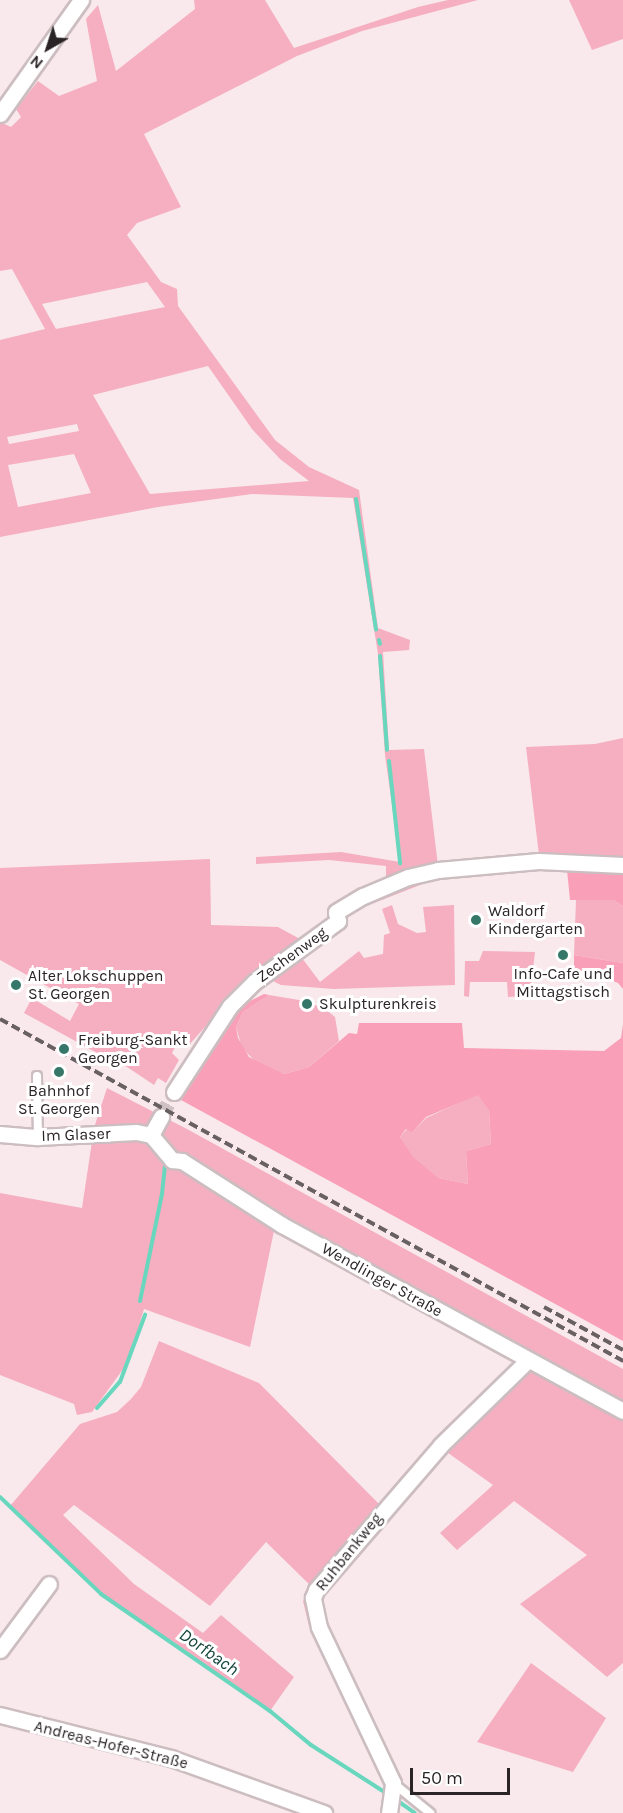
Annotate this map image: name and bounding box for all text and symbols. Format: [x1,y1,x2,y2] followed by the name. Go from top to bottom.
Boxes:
[18,18,78,78] north arrow
[26,51,47,73] text: N
[488,901,583,939] place label: Waldorf Kindergarten
[469,913,483,927] marker: Waldorf Kindergarten
[253,923,331,987] street label: Zechenweg
[556,948,570,962] marker: Info-Cafe und Mittagstisch
[514,964,612,1002] place label: Info-Cafe und Mittagstisch
[28,966,163,1004] place label: Alter Lokschuppen St. Georgen
[9,978,23,992] marker: Alter Lokschuppen St. Georgen
[319,994,437,1014] place label: Skulpturenkreis
[300,997,314,1011] marker: Skulpturenkreis
[78,1030,188,1068] place label: Freiburg-Sankt Georgen
[55,1040,73,1058] marker: Freiburg-Sankt Georgen
[52,1065,66,1079] marker: Bahnhof St. Georgen
[18,1081,100,1119] place label: Bahnhof St. Georgen
[41,1124,111,1146] street label: Im Glaser
[318,1239,446,1321] street label: Wendlinger Straße
[312,1509,386,1595] street label: Ruhbankweg
[175,1624,243,1680] water label: Dorfbach
[32,1717,190,1773] street label: Andreas-Hofer-Straße
[413,1756,514,1794] scale bar
[421,1767,463,1789] text: 50 m

